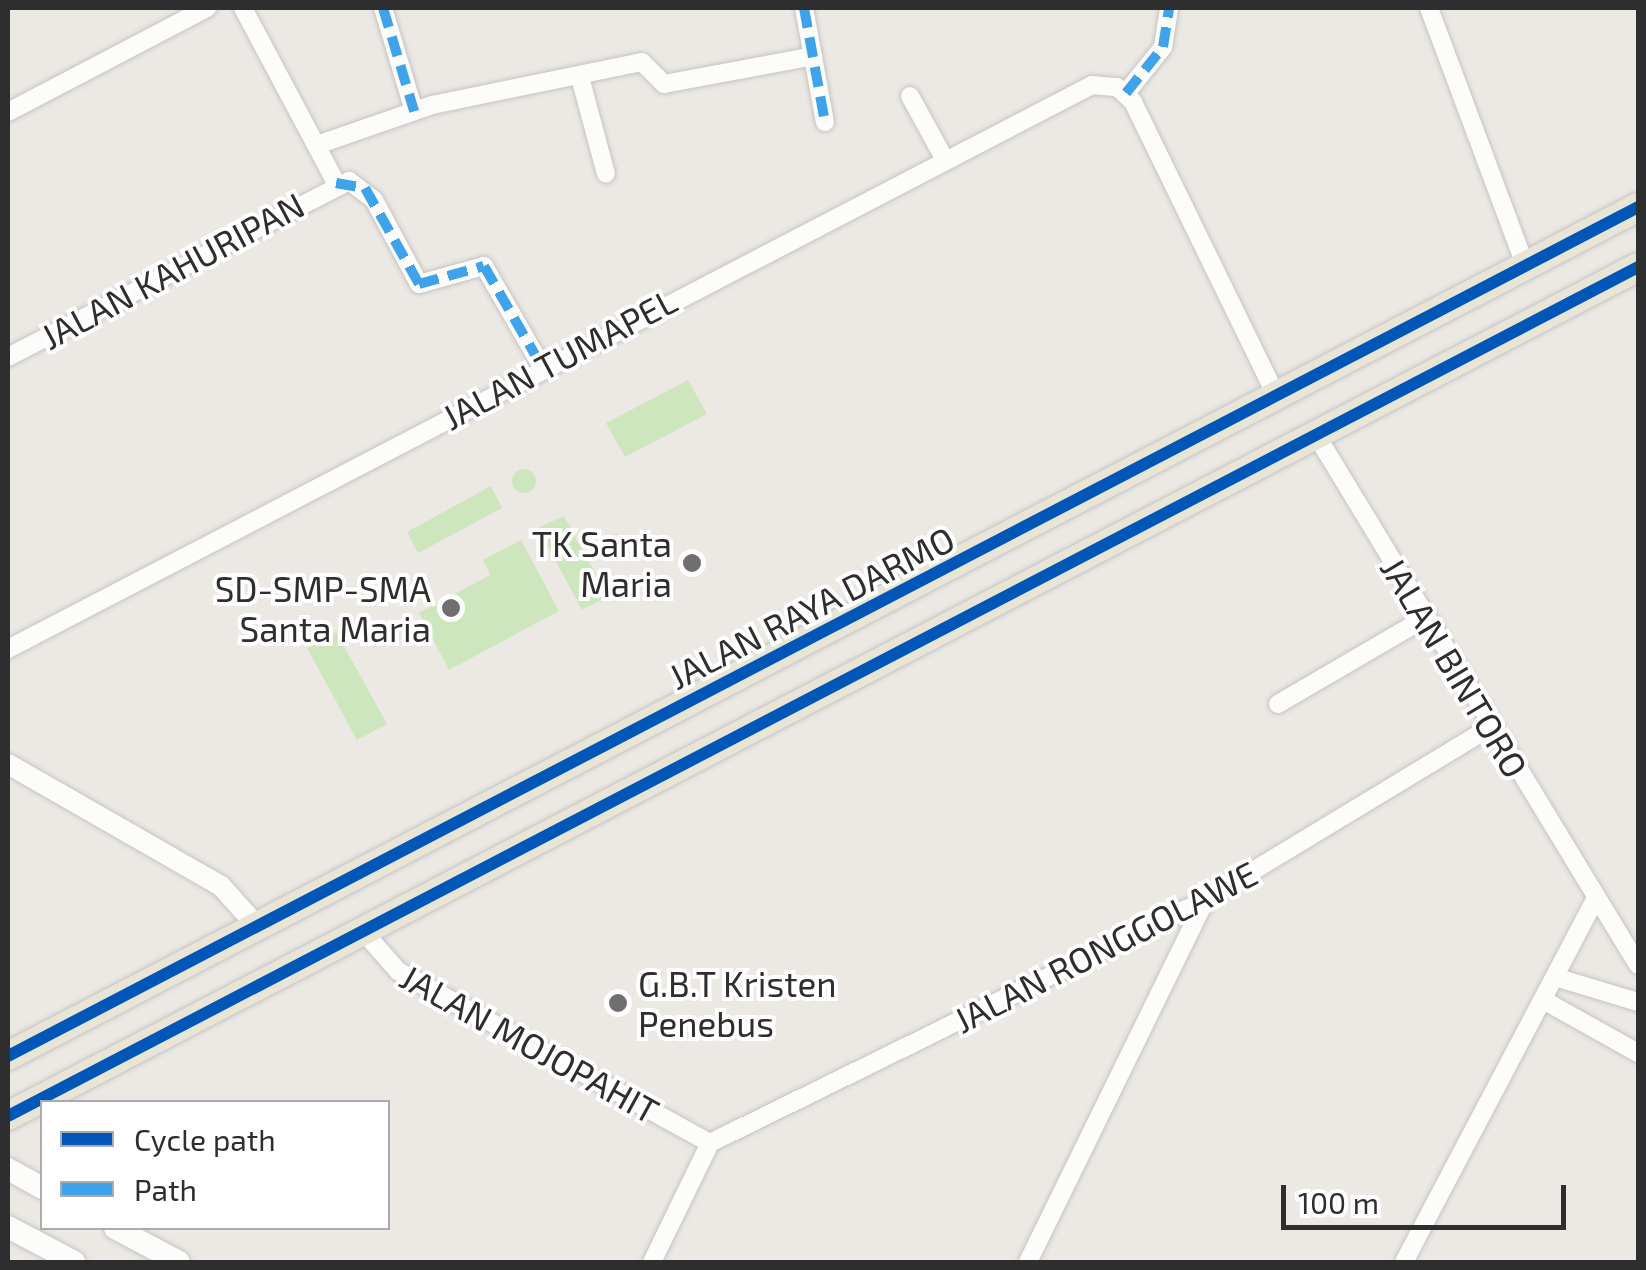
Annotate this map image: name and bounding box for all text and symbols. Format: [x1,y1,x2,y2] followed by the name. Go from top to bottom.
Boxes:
[33,183,311,357] street label: JALAN KAHURIPAN
[434,278,684,438] street label: JALAN TUMAPEL
[661,517,961,697] street label: JALAN RAYA DARMO
[531,522,672,604] place label: TK Santa Maria
[1373,549,1537,785] street label: JALAN BINTORO
[681,552,703,574] marker: TK Santa Maria
[215,567,431,649] place label: SD-SMP-SMA Santa Maria
[440,597,462,619] marker: SD-SMP-SMA Santa Maria
[946,851,1264,1041] street label: JALAN RONGGOLAWE
[394,955,666,1131] street label: JALAN MOJOPAHIT
[638,962,837,1044] place label: G.B.T Kristen Penebus
[607,992,629,1014] marker: G.B.T Kristen Penebus
[40,1100,390,1230] legend
[134,1121,276,1157] text: Cycle path
[1286,1165,1571,1227] scale bar
[134,1171,197,1207] text: Path
[1298,1184,1379,1220] text: 100 m

